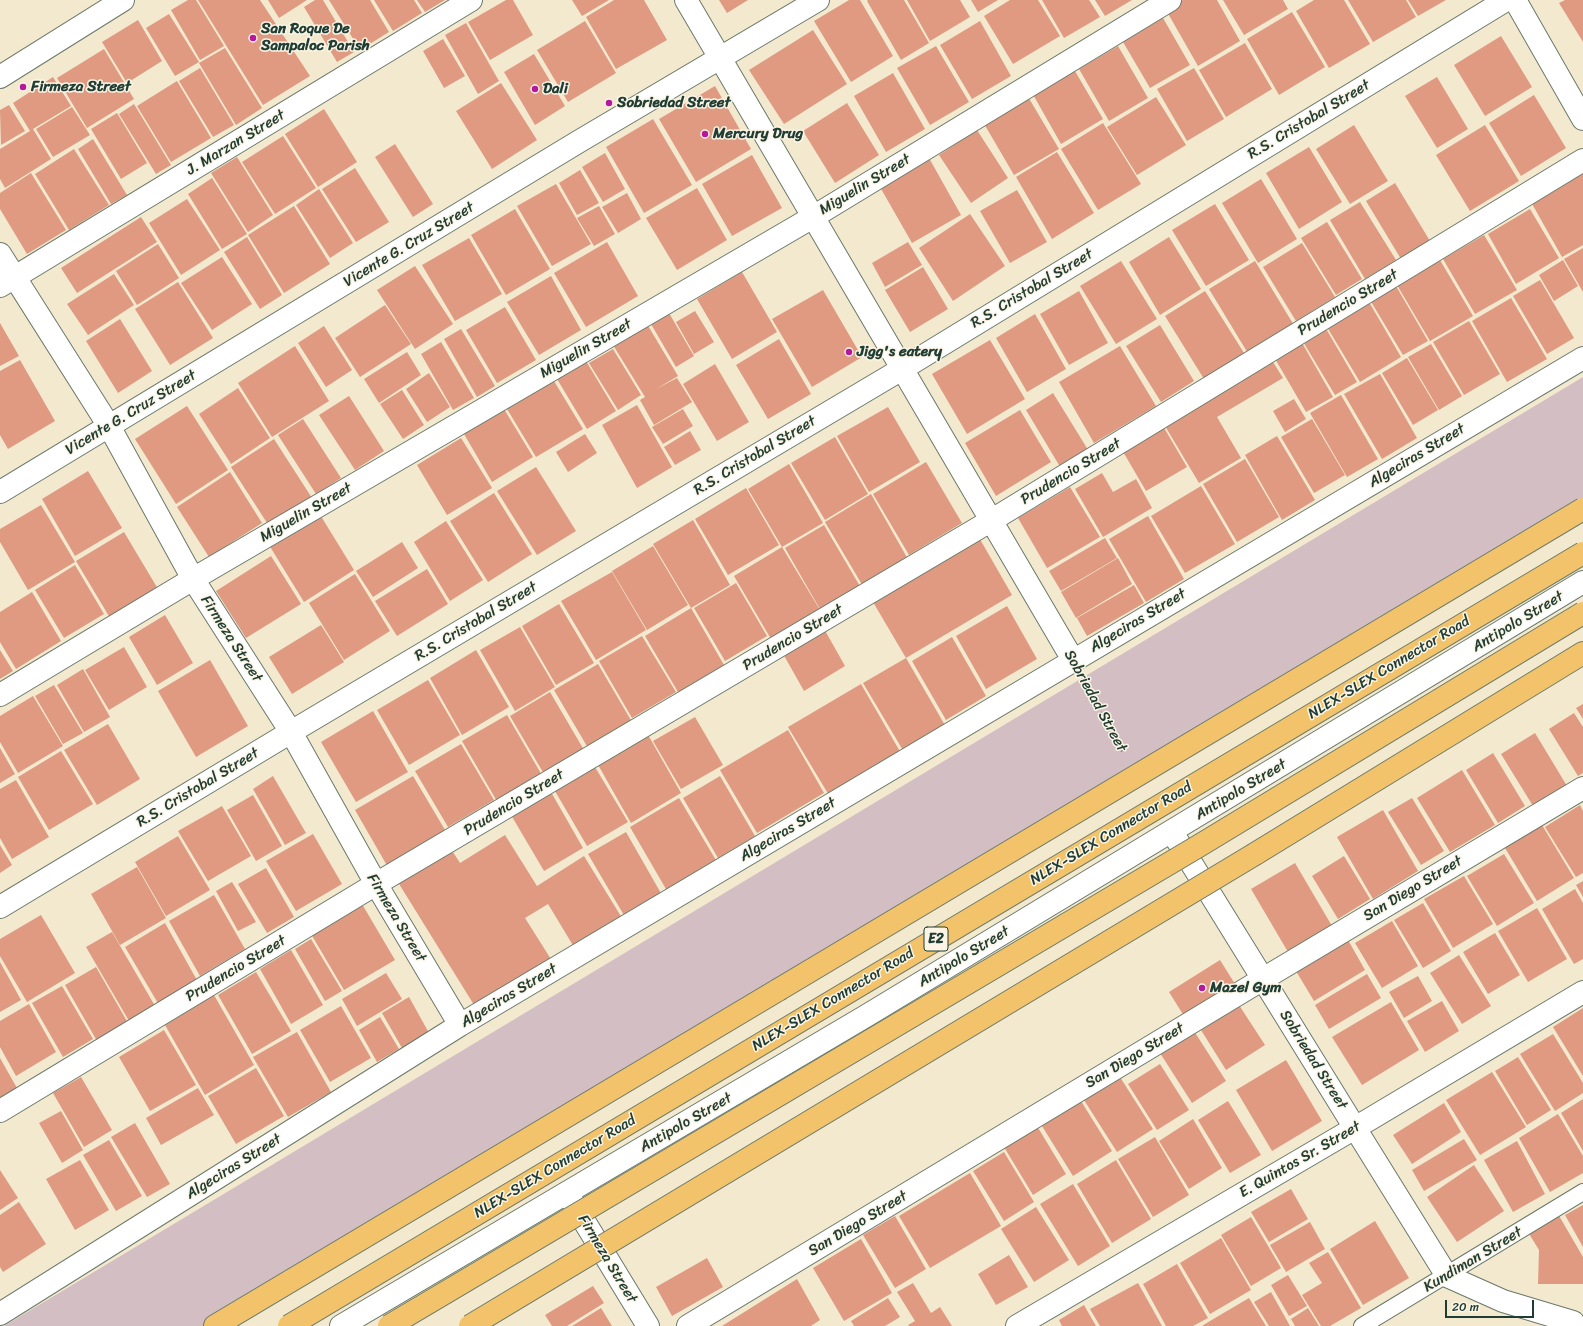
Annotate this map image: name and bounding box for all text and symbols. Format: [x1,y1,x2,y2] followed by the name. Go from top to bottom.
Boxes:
[261,20,370,55] place label: San Roque De Sampaloc Parish
[248,33,258,43] marker: San Roque De Sampaloc Parish
[1245,76,1373,164] street label: R.S. Cristobal Street
[31,78,131,96] place label: Firmeza Street
[543,80,568,98] place label: Dali
[18,82,28,92] marker: Firmeza Street
[530,84,540,94] marker: Dali
[617,94,731,112] place label: Sobriedad Street
[604,98,614,108] marker: Sobriedad Street
[184,107,288,179] street label: J. Marzan Street
[713,125,803,143] place label: Mercury Drug
[700,129,710,139] marker: Mercury Drug
[816,151,914,219] street label: Miguelin Street
[340,199,478,291] street label: Vicente G. Cruz Street
[968,245,1096,333] street label: R.S. Cristobal Street
[1295,266,1401,340] street label: Prudencio Street
[537,315,635,383] street label: Miguelin Street
[857,343,942,361] place label: Jigg's eatery
[844,347,854,357] marker: Jigg's eatery
[62,367,200,459] street label: Vicente G. Cruz Street
[691,412,819,500] street label: R.S. Cristobal Street
[1366,420,1468,492] street label: Algeciras Street
[1018,435,1124,509] street label: Prudencio Street
[257,479,355,547] street label: Miguelin Street
[412,578,540,666] street label: R.S. Cristobal Street
[1087,585,1189,657] street label: Algeciras Street
[1469,588,1567,656] street label: Antipolo Street
[196,592,266,686] street label: Firmeza Street
[740,601,846,675] street label: Prudencio Street
[1305,613,1473,723] street label: NLEX-SLEX Connector Road
[1060,647,1130,755] street label: Sobriedad Street
[134,744,262,832] street label: R.S. Cristobal Street
[1192,756,1290,824] street label: Antipolo Street
[461,766,567,840] street label: Prudencio Street
[1027,779,1195,889] street label: NLEX-SLEX Connector Road
[737,794,839,866] street label: Algeciras Street
[1360,852,1466,926] street label: San Diego Street
[363,871,429,965] street label: Firmeza Street
[915,923,1013,991] street label: Antipolo Street
[924,927,948,951] road number: E2
[183,932,289,1006] street label: Prudencio Street
[749,945,917,1055] street label: NLEX-SLEX Connector Road
[458,960,560,1032] street label: Algeciras Street
[1210,979,1281,997] place label: Mazel Gym
[1197,983,1207,993] marker: Mazel Gym
[1275,1007,1351,1113] street label: Sobriedad Street
[1082,1019,1188,1093] street label: San Diego Street
[637,1089,735,1157] street label: Antipolo Street
[471,1112,639,1222] street label: NLEX-SLEX Connector Road
[1236,1118,1364,1202] street label: E. Quintos Sr. Street
[183,1130,285,1204] street label: Algeciras Street
[805,1187,911,1261] street label: San Diego Street
[574,1212,640,1306] street label: Firmeza Street
[1420,1223,1526,1297] street label: Kundiman Street
[1447,1292,1536,1318] scale bar
[1452,1296,1479,1318] text: 20 m

